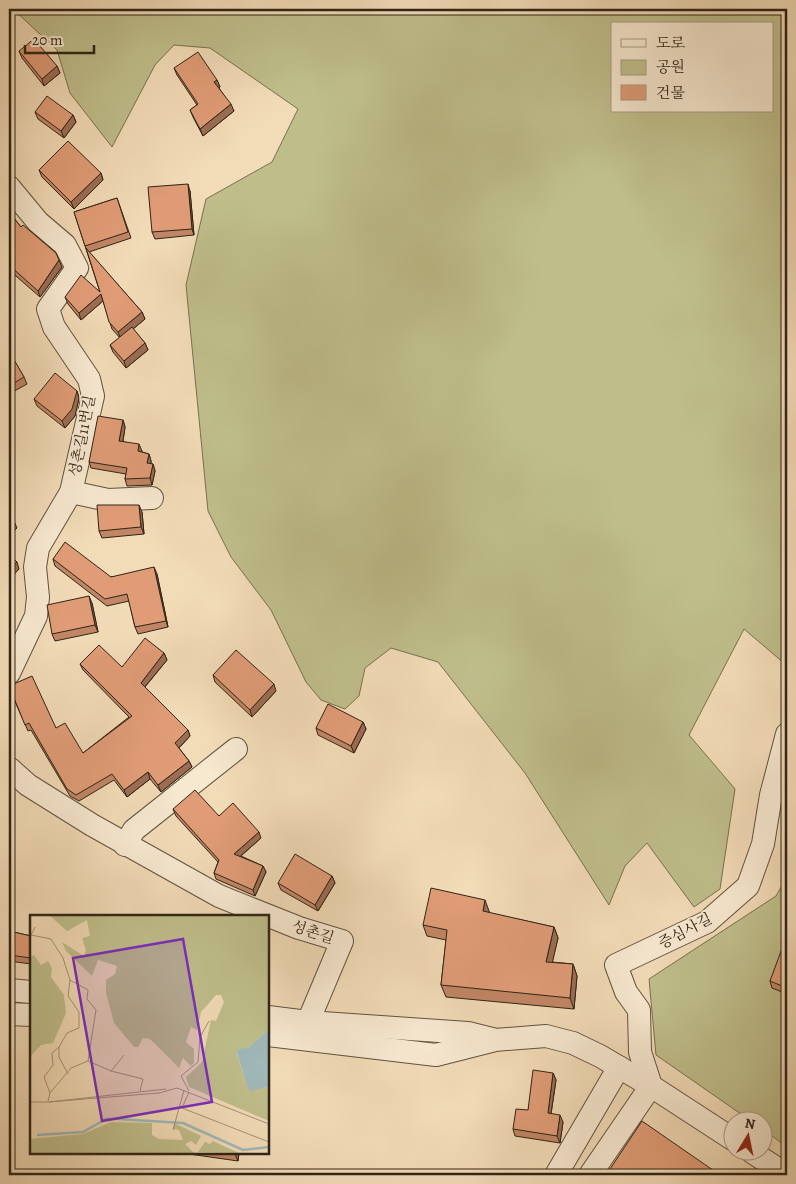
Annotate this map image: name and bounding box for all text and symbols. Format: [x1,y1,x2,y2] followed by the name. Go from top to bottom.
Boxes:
[25,22,94,54] scale bar
[611,22,774,112] legend
[32,30,63,50] text: 20 m
[656,33,685,53] text: 도로
[656,57,685,77] text: 공원
[656,83,685,103] text: 건물
[64,393,100,479] street label: 성촌길11번길
[655,909,715,953] street label: 증심사길
[30,915,269,1154] inset map
[289,916,337,948] street label: 성촌길
[724,1112,774,1162] north arrow
[743,1113,757,1134] text: N

